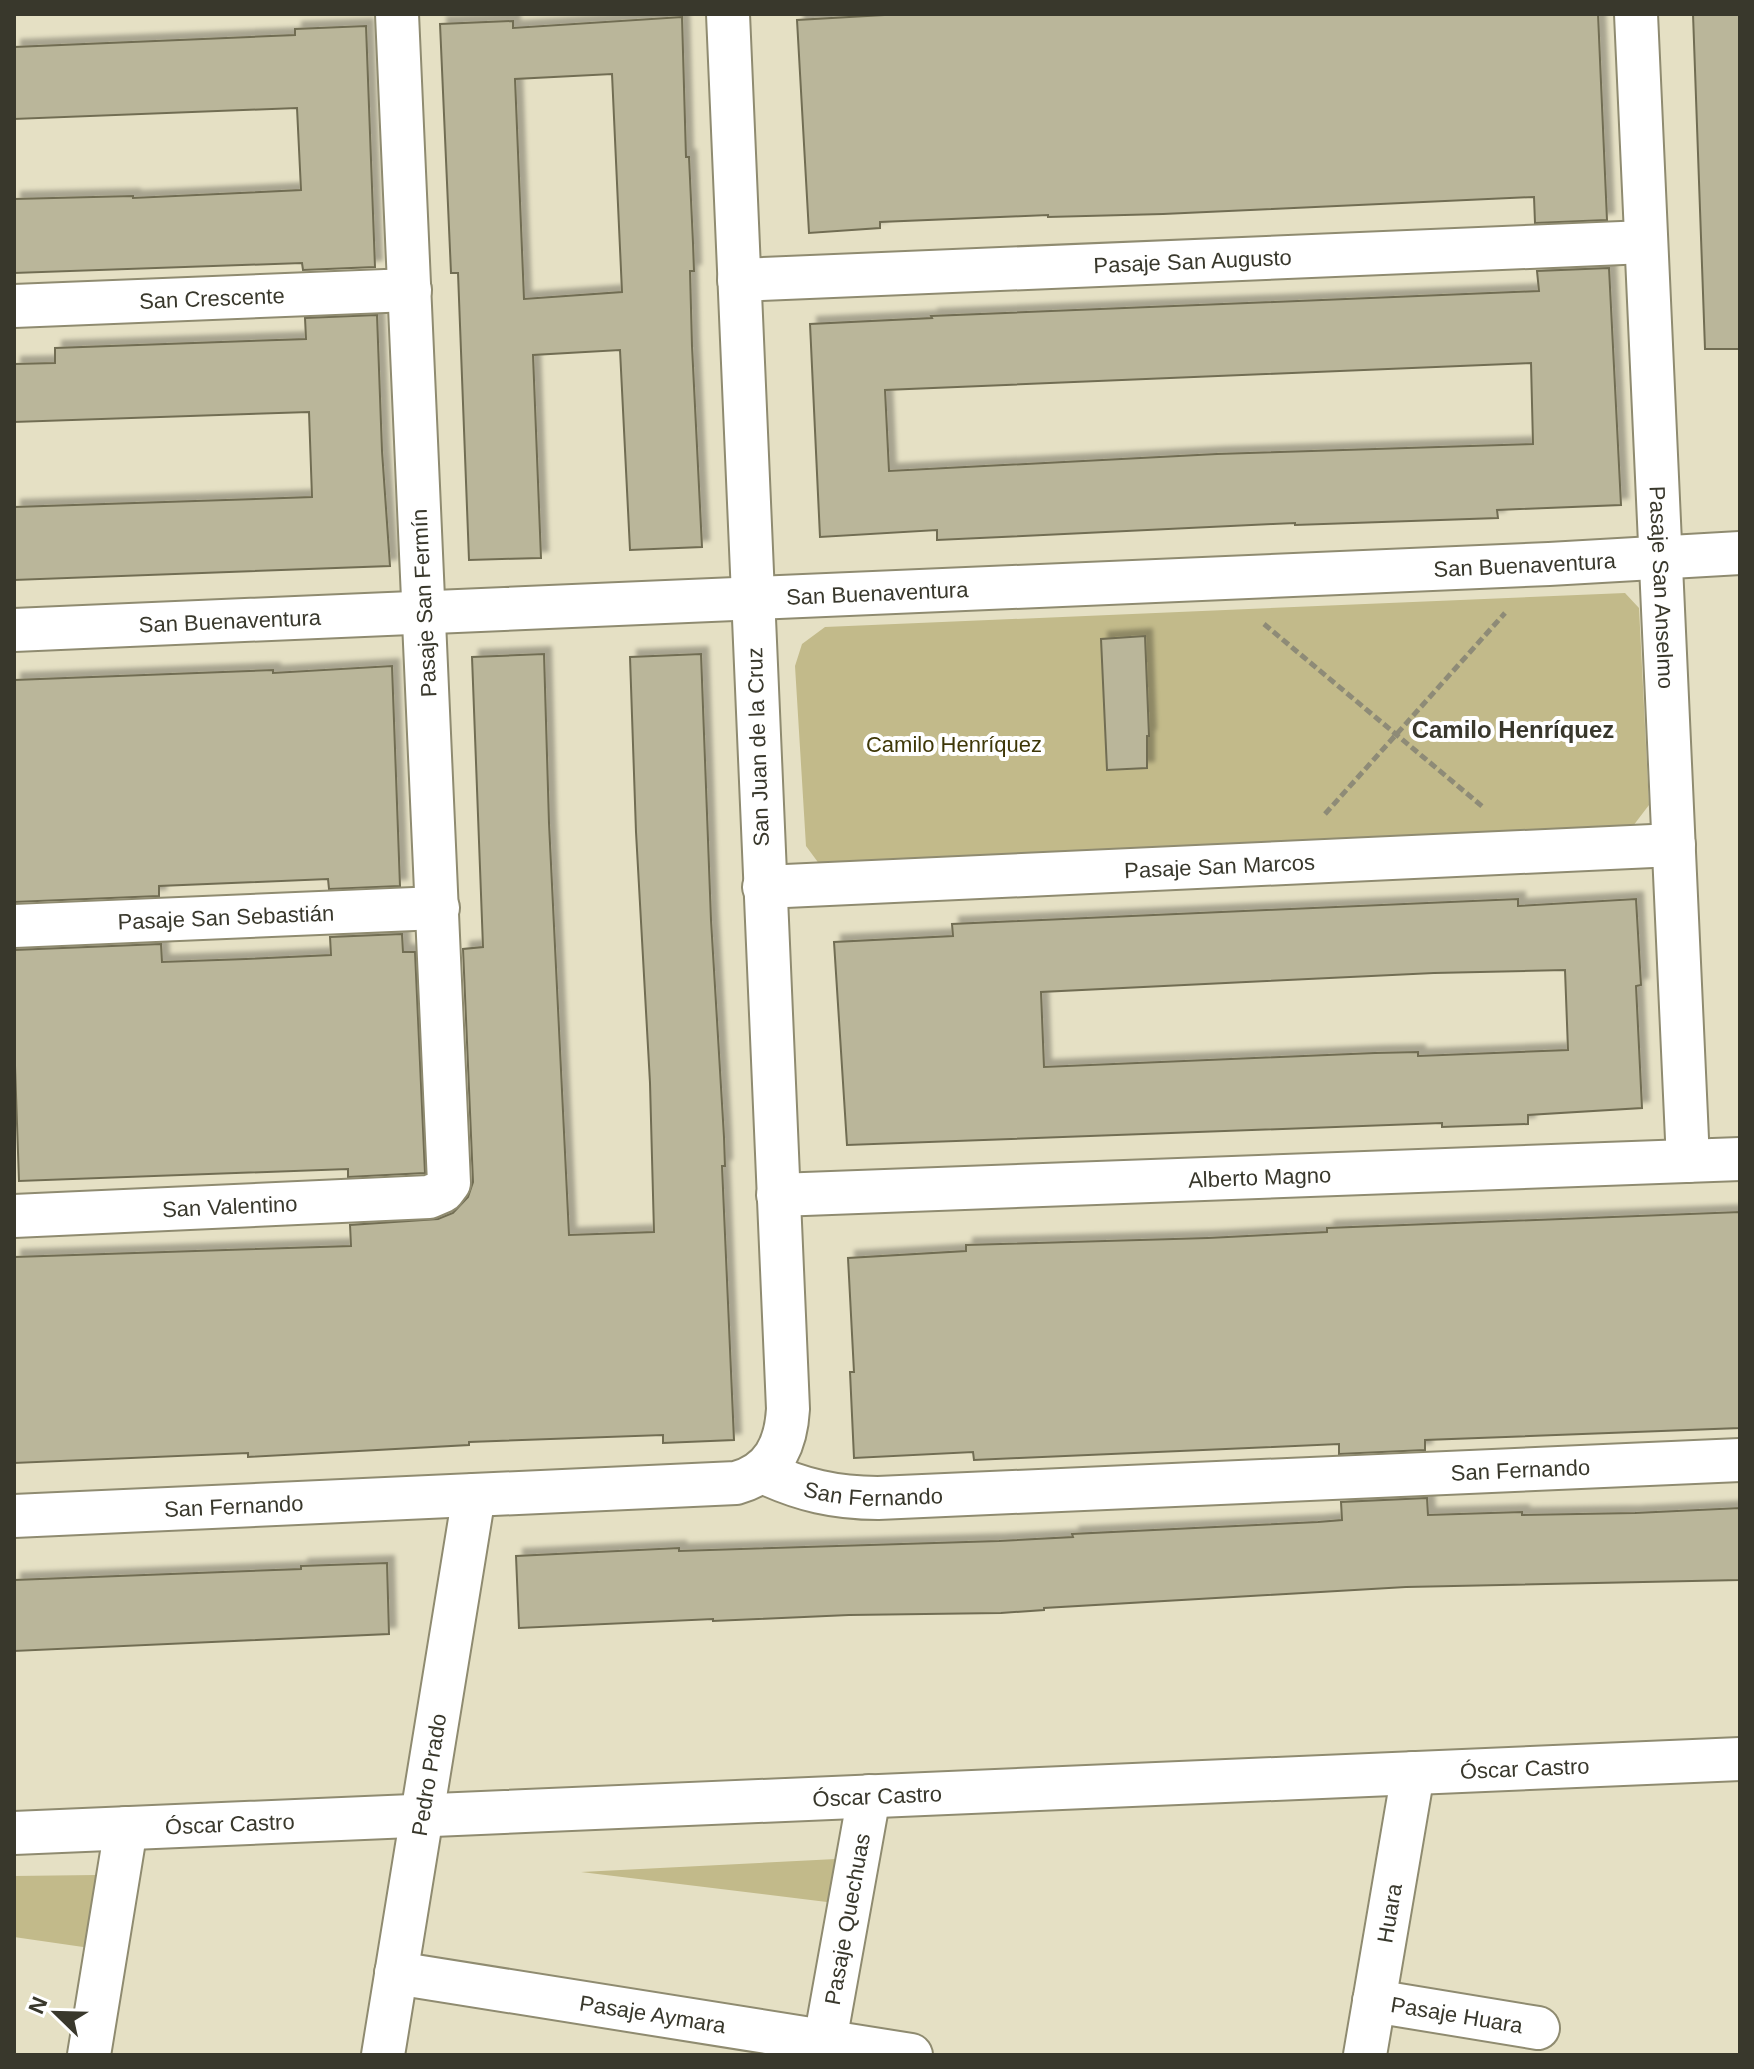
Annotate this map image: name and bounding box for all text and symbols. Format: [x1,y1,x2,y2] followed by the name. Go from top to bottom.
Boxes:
[1093,244,1292,278] street label: Pasaje San Augusto
[139,283,285,313] street label: San Crescente
[1645,485,1679,689] street label: Pasaje San Anselmo
[407,508,441,698] street label: Pasaje San Fermín
[1433,548,1617,581] street label: San Buenaventura
[786,576,970,609] street label: San Buenaventura
[138,604,322,637] street label: San Buenaventura
[742,647,774,847] street label: San Juan de la Cruz
[1412,716,1614,743] district label: Camilo Henríquez
[866,732,1042,757] park label: Camilo Henríquez
[1124,849,1315,883] street label: Pasaje San Marcos
[117,900,335,934] street label: Pasaje San Sebastián
[1188,1162,1332,1192] street label: Alberto Magno
[162,1191,298,1222] street label: San Valentino
[1450,1454,1591,1485] street label: San Fernando
[801,1476,943,1511] street label: San Fernando
[163,1490,304,1522] street label: San Fernando
[406,1712,451,1838] street label: Pedro Prado
[1459,1753,1590,1784] street label: Óscar Castro
[812,1781,943,1811] street label: Óscar Castro
[164,1808,295,1839] street label: Óscar Castro
[819,1831,875,2007] street label: Pasaje Quechuas
[1372,1881,1407,1945] street label: Huara
[16,1973,96,2053] north arrow
[578,1990,728,2038] street label: Pasaje Aymara
[1389,1991,1525,2038] street label: Pasaje Huara
[23,1993,53,2018] text: N

